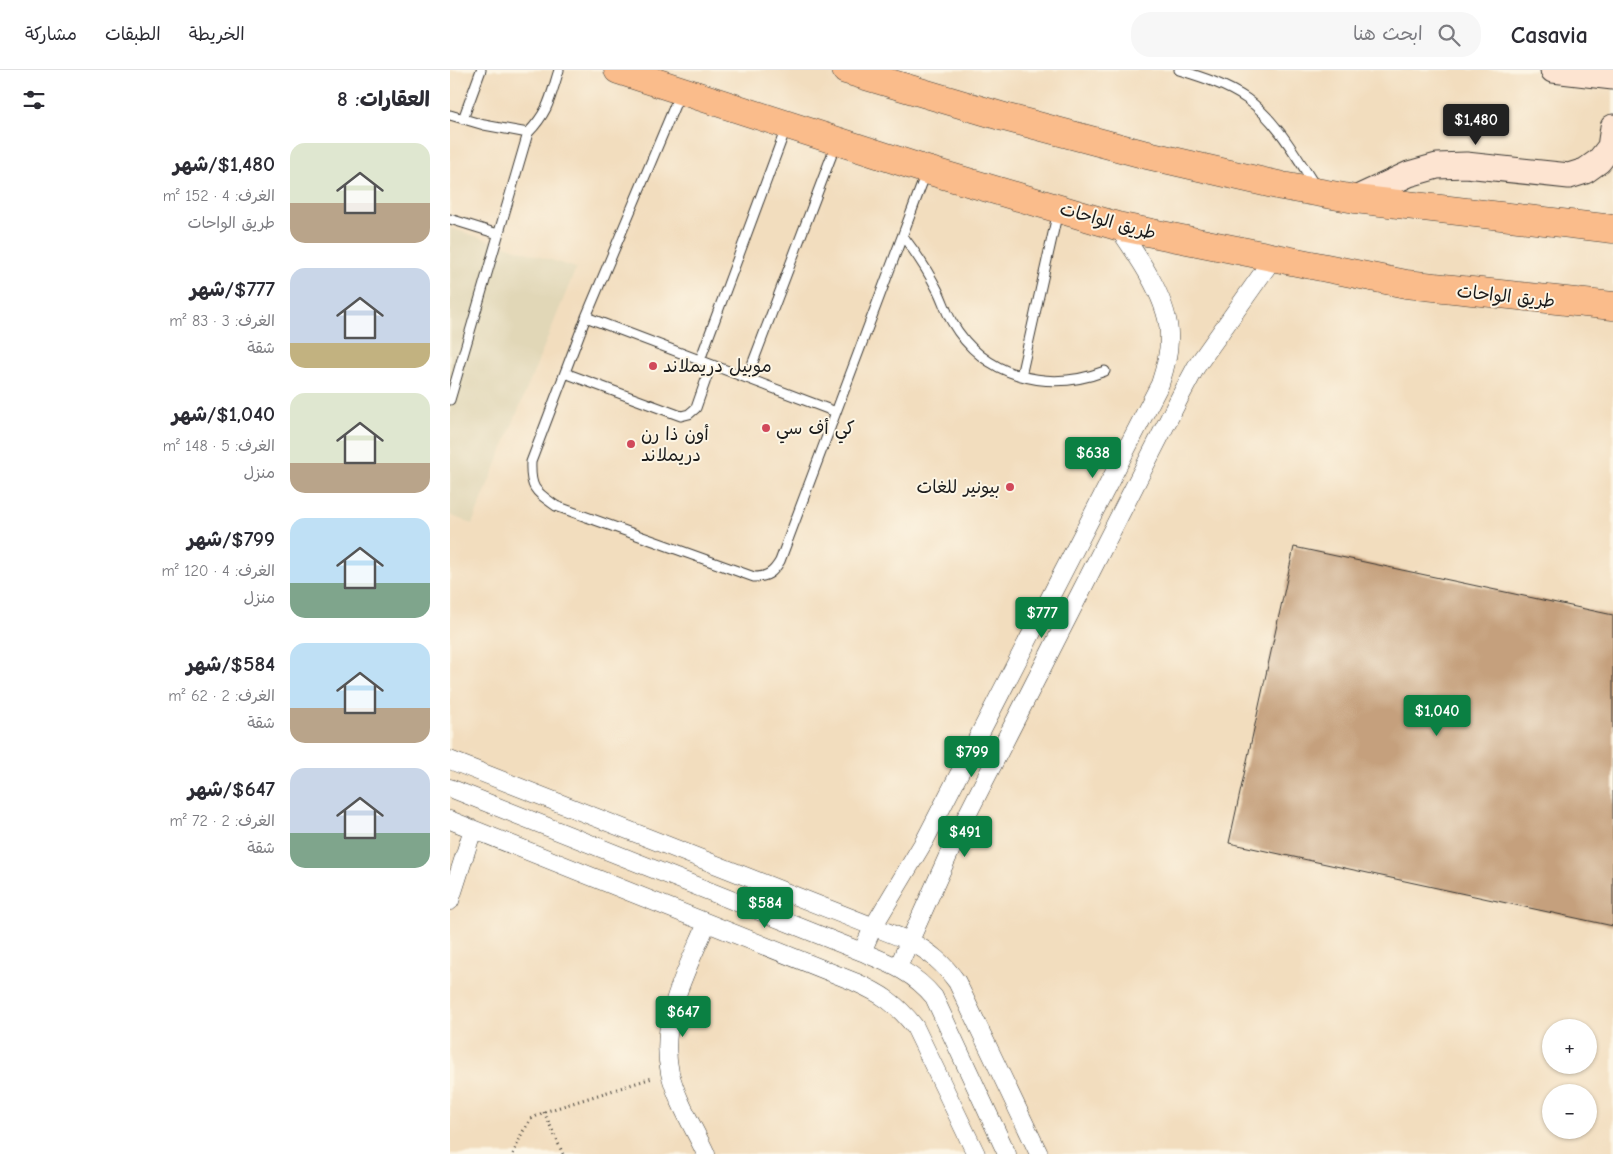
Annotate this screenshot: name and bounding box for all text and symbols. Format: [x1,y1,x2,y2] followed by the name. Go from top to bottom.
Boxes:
[1131,12,1481,57] search box
[1435,21,1463,49] icon: search
[1511,21,1588,49] text: Casavia
[1353,23,1423,45] text: ابحث هنا
[25,24,77,45] text: مشاركة
[105,24,161,45] text: الطبقات
[189,24,245,45] text: الخريطة
[20,86,48,114] icon: filters
[337,87,430,111] text: العقارات: 8
[1435,104,1517,146] pin: $1,480
[1454,111,1498,129] text: $1,480
[173,152,275,176] text: $1,480/شهر
[330,163,390,223] icon: home
[163,187,275,205] text: الغرف: 4 · 152 m²
[1058,199,1158,244] street label: طريق الواحات
[187,214,275,232] text: طريق الواحات
[190,277,275,301] text: $777/شهر
[1456,281,1556,312] street label: طريق الواحات
[330,288,390,348] icon: home
[169,312,275,330] text: الغرف: 3 · 83 m²
[247,339,275,357] text: شقة
[663,356,772,377] place label: موبيل دريملاند
[647,360,659,372] marker: موبيل دريملاند
[172,402,275,426] text: $1,040/شهر
[330,413,390,473] icon: home
[776,418,855,444] place label: كي أف سي
[760,422,772,434] marker: كي أف سي
[641,424,709,466] place label: أون ذا رن دريملاند
[1063,436,1123,479] pin: $638
[163,437,275,455] text: الغرف: 5 · 148 m²
[625,438,637,450] marker: أون ذا رن دريملاند
[1076,444,1110,462] text: $638
[243,464,275,482] text: منزل
[917,477,1000,498] place label: بيونير للغات
[1004,481,1016,493] marker: بيونير للغات
[187,527,275,551] text: $799/شهر
[330,538,390,598] icon: home
[162,562,275,580] text: الغرف: 4 · 120 m²
[243,589,275,607] text: منزل
[1012,596,1072,639] pin: $777
[1026,604,1058,622] text: $777
[186,652,275,676] text: $584/شهر
[330,663,390,723] icon: home
[168,687,275,705] text: الغرف: 2 · 62 m²
[1396,694,1478,737] pin: $1,040
[1415,702,1459,720] text: $1,040
[247,714,275,732] text: شقة
[942,736,1002,778] pin: $799
[955,743,989,761] text: $799
[188,777,275,801] text: $647/شهر
[330,788,390,848] icon: home
[169,812,275,830] text: الغرف: 2 · 72 m²
[935,816,995,858] pin: $491
[949,823,981,841] text: $491
[247,839,275,857] text: شقة
[735,886,795,929] pin: $584
[748,894,782,912] text: $584
[653,996,713,1038] pin: $647
[667,1003,699,1021] text: $647
[1542,1019,1597,1139] map controls
[1542,1019,1597,1074] button: +
[1542,1084,1597,1139] button: −

